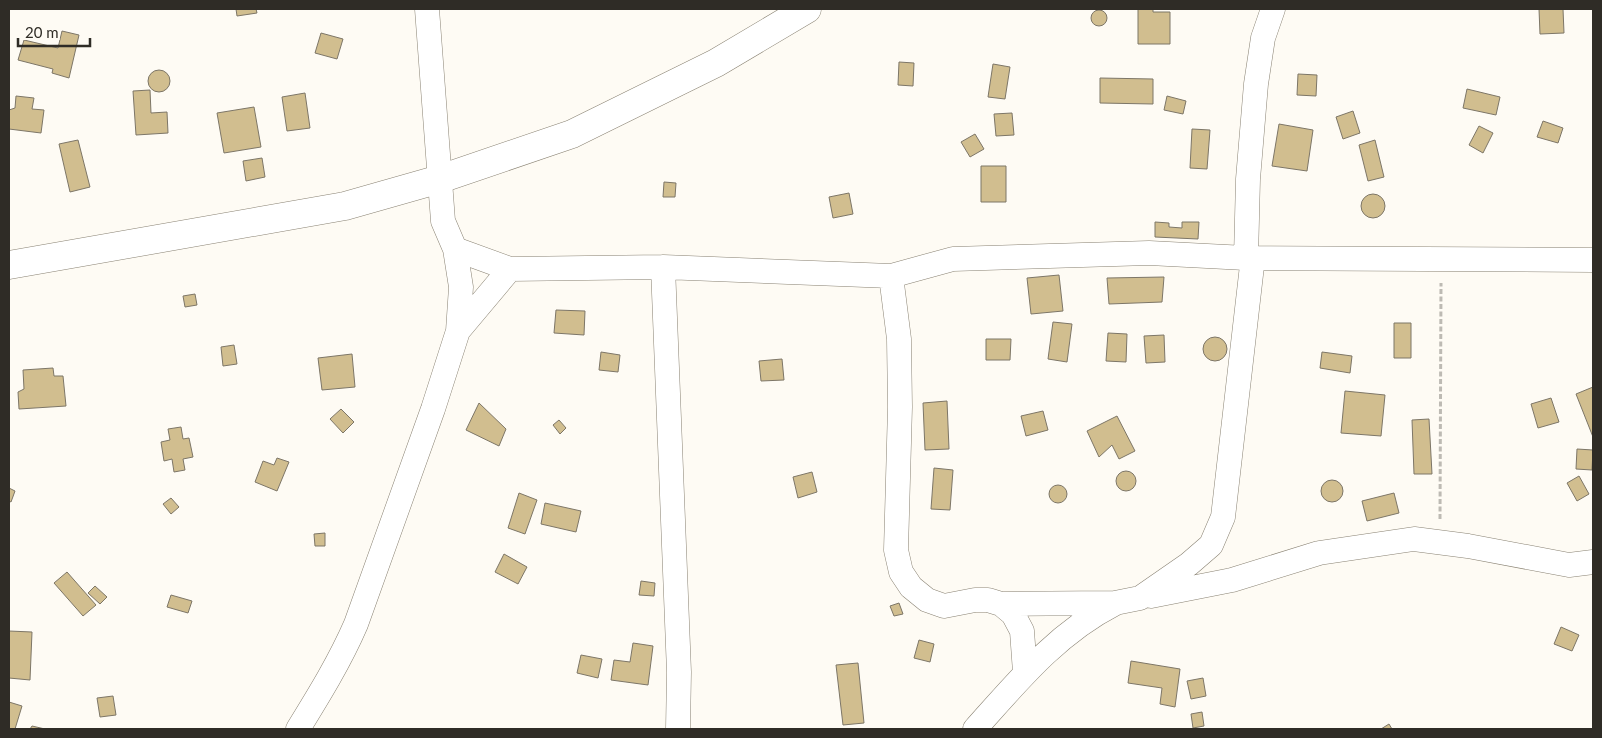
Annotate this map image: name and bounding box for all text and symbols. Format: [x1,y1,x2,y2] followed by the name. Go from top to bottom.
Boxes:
[18,15,90,47] scale bar
[25,23,59,41] text: 20 m

